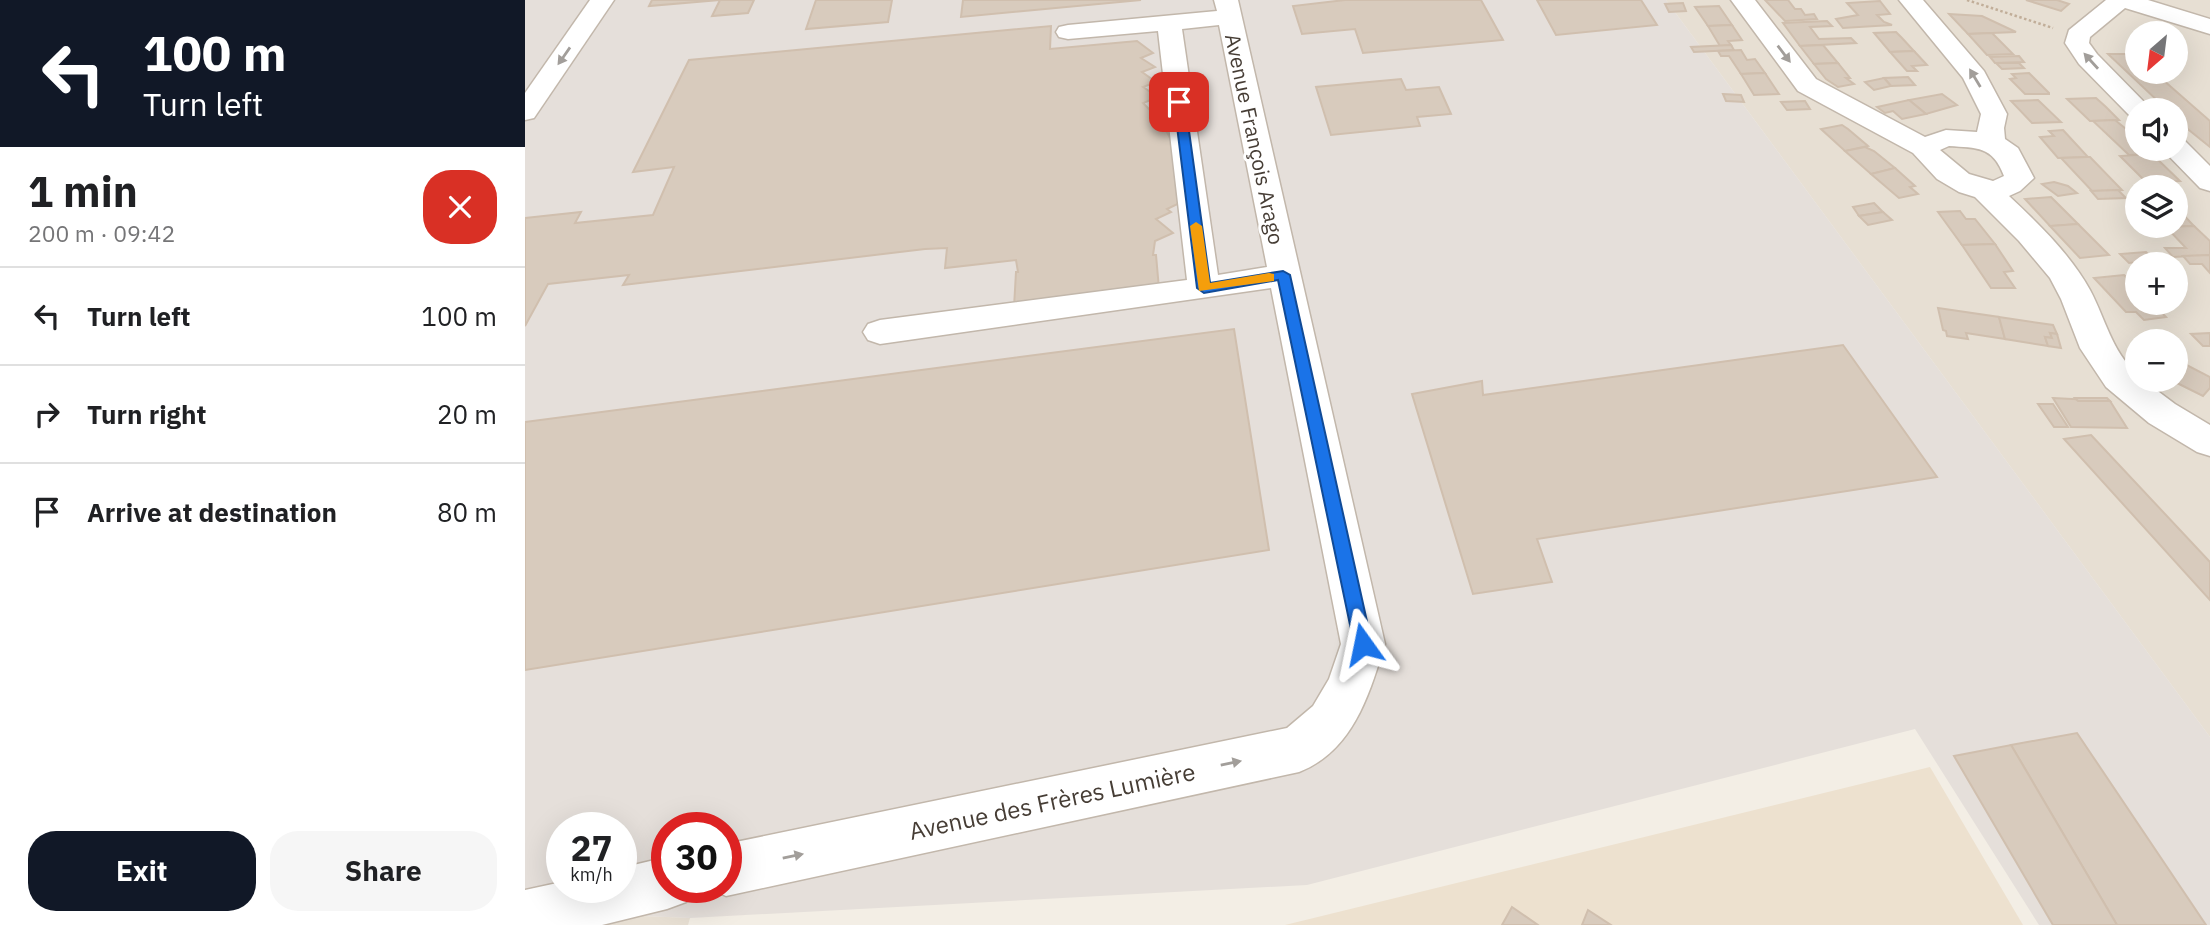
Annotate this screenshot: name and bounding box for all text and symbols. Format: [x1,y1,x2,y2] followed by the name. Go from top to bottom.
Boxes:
[143,21,287,84] text: 100 m
[2125,21,2187,84] north arrow
[2125,21,2188,392] map controls
[28,28,119,119] icon: left
[1219,31,1291,247] street label: Avenue François Arago
[1777,45,1792,63] one-way arrow
[557,47,571,65] one-way arrow
[2083,52,2099,70] one-way arrow
[1968,68,1981,87] one-way arrow
[1149,72,1209,132] pin
[143,83,263,125] text: Turn left
[1160,83,1198,121] icon: arrive
[2125,98,2188,161] button: sound
[28,164,138,219] text: 1 min
[423,170,497,244] button: close
[2125,175,2188,238] button: layers
[28,218,175,248] text: 200 m · 09:42
[2125,252,2188,315] button: +
[28,297,66,335] icon: left
[87,299,190,333] text: Turn left
[421,299,497,333] text: 100 m
[2125,329,2188,392] button: −
[28,395,66,433] icon: right
[87,397,206,431] text: Turn right
[437,397,497,431] text: 20 m
[28,493,66,531] icon: arrive
[87,495,337,529] text: Arrive at destination
[437,495,497,529] text: 80 m
[1326,607,1400,681] position arrow
[906,755,1198,847] street label: Avenue des Frères Lumière
[1220,757,1242,768] one-way arrow
[651,812,742,903] speed limit sign: 30
[570,825,613,871] text: 27
[28,831,256,911] button: Exit
[270,831,497,911] button: Share
[782,850,804,861] one-way arrow
[570,863,613,886] text: km/h

